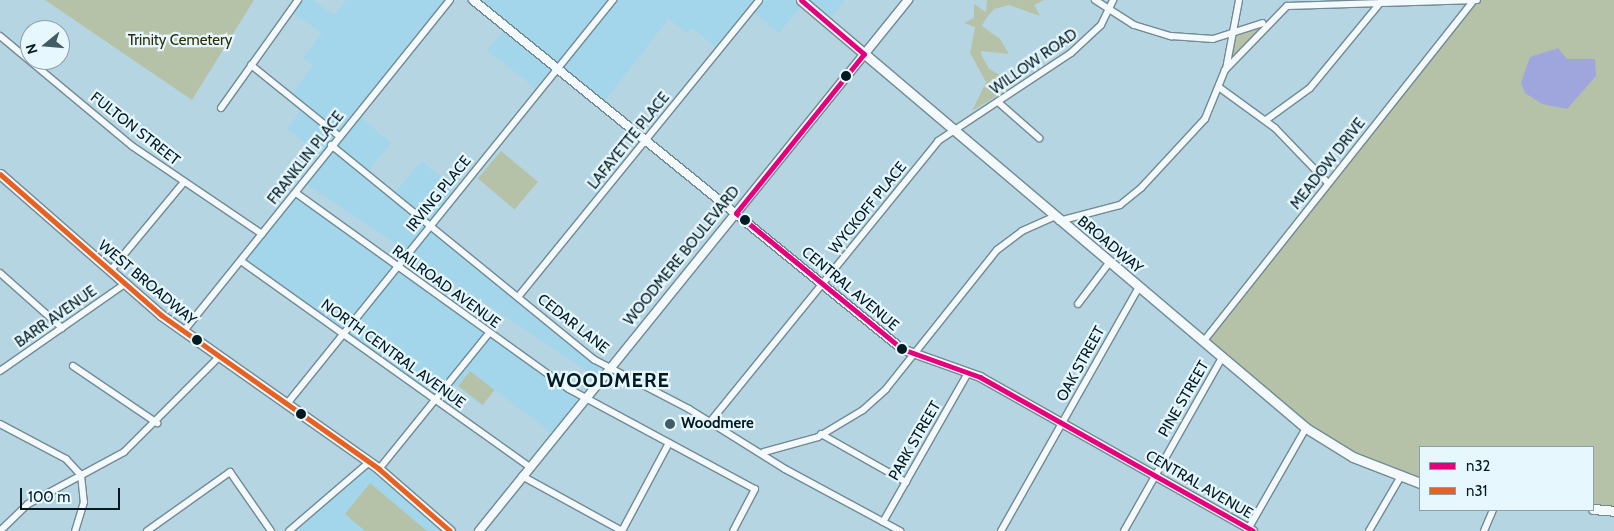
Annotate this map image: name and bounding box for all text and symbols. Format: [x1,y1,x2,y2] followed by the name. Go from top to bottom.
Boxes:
[20,20,70,70] north arrow
[987,25,1081,99] street label: WILLOW ROAD
[128,32,232,50] park label: Trinity Cemetery
[22,42,42,56] text: N
[841,71,851,81] unlabelled marker
[87,88,183,170] street label: FULTON STREET
[584,89,674,193] street label: LAFAYETTE PLACE
[264,108,348,208] street label: FRANKLIN PLACE
[1287,115,1369,213] street label: MEADOW DRIVE
[403,152,475,236] street label: IRVING PLACE
[825,158,911,258] street label: WYCKOFF PLACE
[620,183,744,329] street label: WOODMERE BOULEVARD
[1074,212,1146,278] street label: BROADWAY
[740,215,750,225] unlabelled marker
[94,237,200,329] street label: WEST BROADWAY
[388,242,504,332] street label: RAILROAD AVENUE
[798,243,902,335] street label: CENTRAL AVENUE
[12,282,100,352] street label: BARR AVENUE
[534,291,612,357] street label: CEDAR LANE
[317,296,469,412] street label: NORTH CENTRAL AVENUE
[1053,323,1109,405] street label: OAK STREET
[192,335,202,345] unlabelled marker
[897,344,907,354] unlabelled marker
[1155,358,1213,440] street label: PINE STREET
[545,368,671,392] district label: WOODMERE
[885,398,945,484] street label: PARK STREET
[296,409,306,419] unlabelled marker
[681,415,754,433] place label: Woodmere
[663,417,677,431] marker: Woodmere
[1419,446,1594,511] legend
[1142,447,1256,523] street label: CENTRAL AVENUE
[1466,457,1490,475] text: n32
[22,478,122,510] scale bar
[1466,482,1487,500] text: n31
[28,488,70,506] text: 100 m

